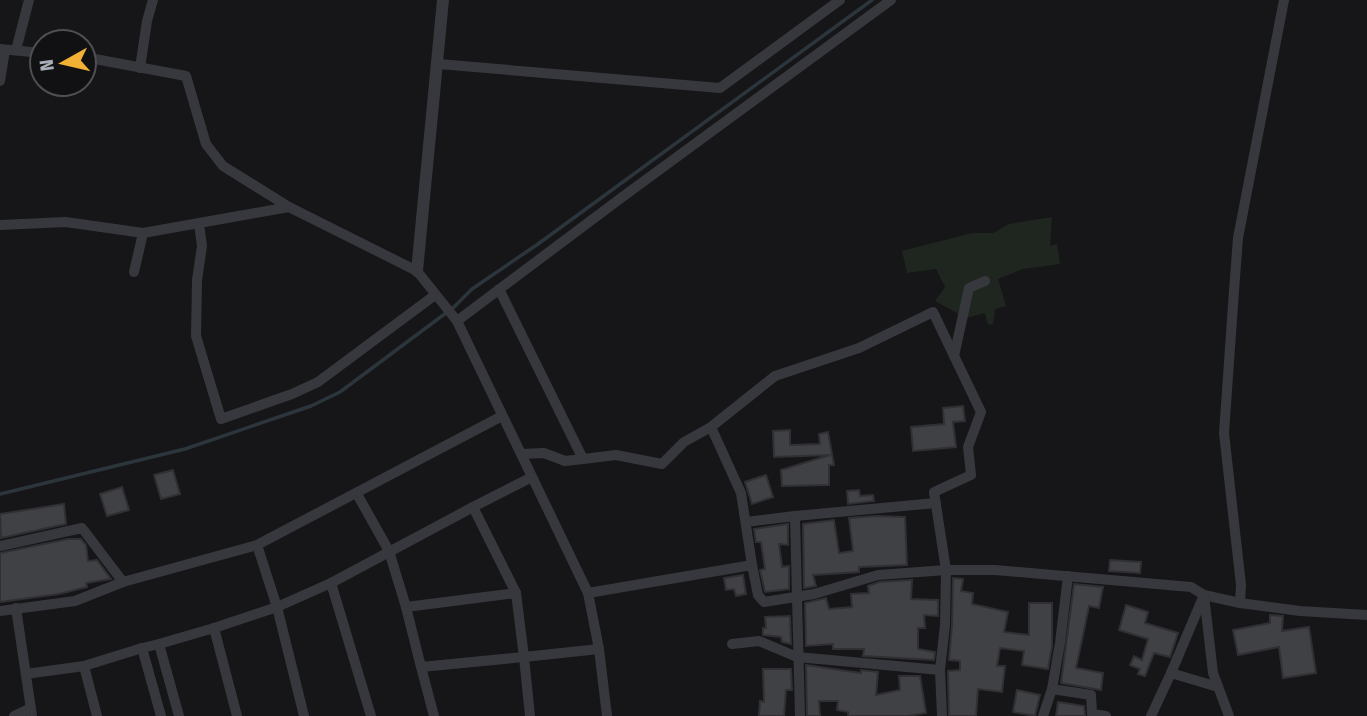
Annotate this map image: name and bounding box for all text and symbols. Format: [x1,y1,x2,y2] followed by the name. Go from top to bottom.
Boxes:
[28,28,98,98] north arrow
[34,58,59,73] text: N

